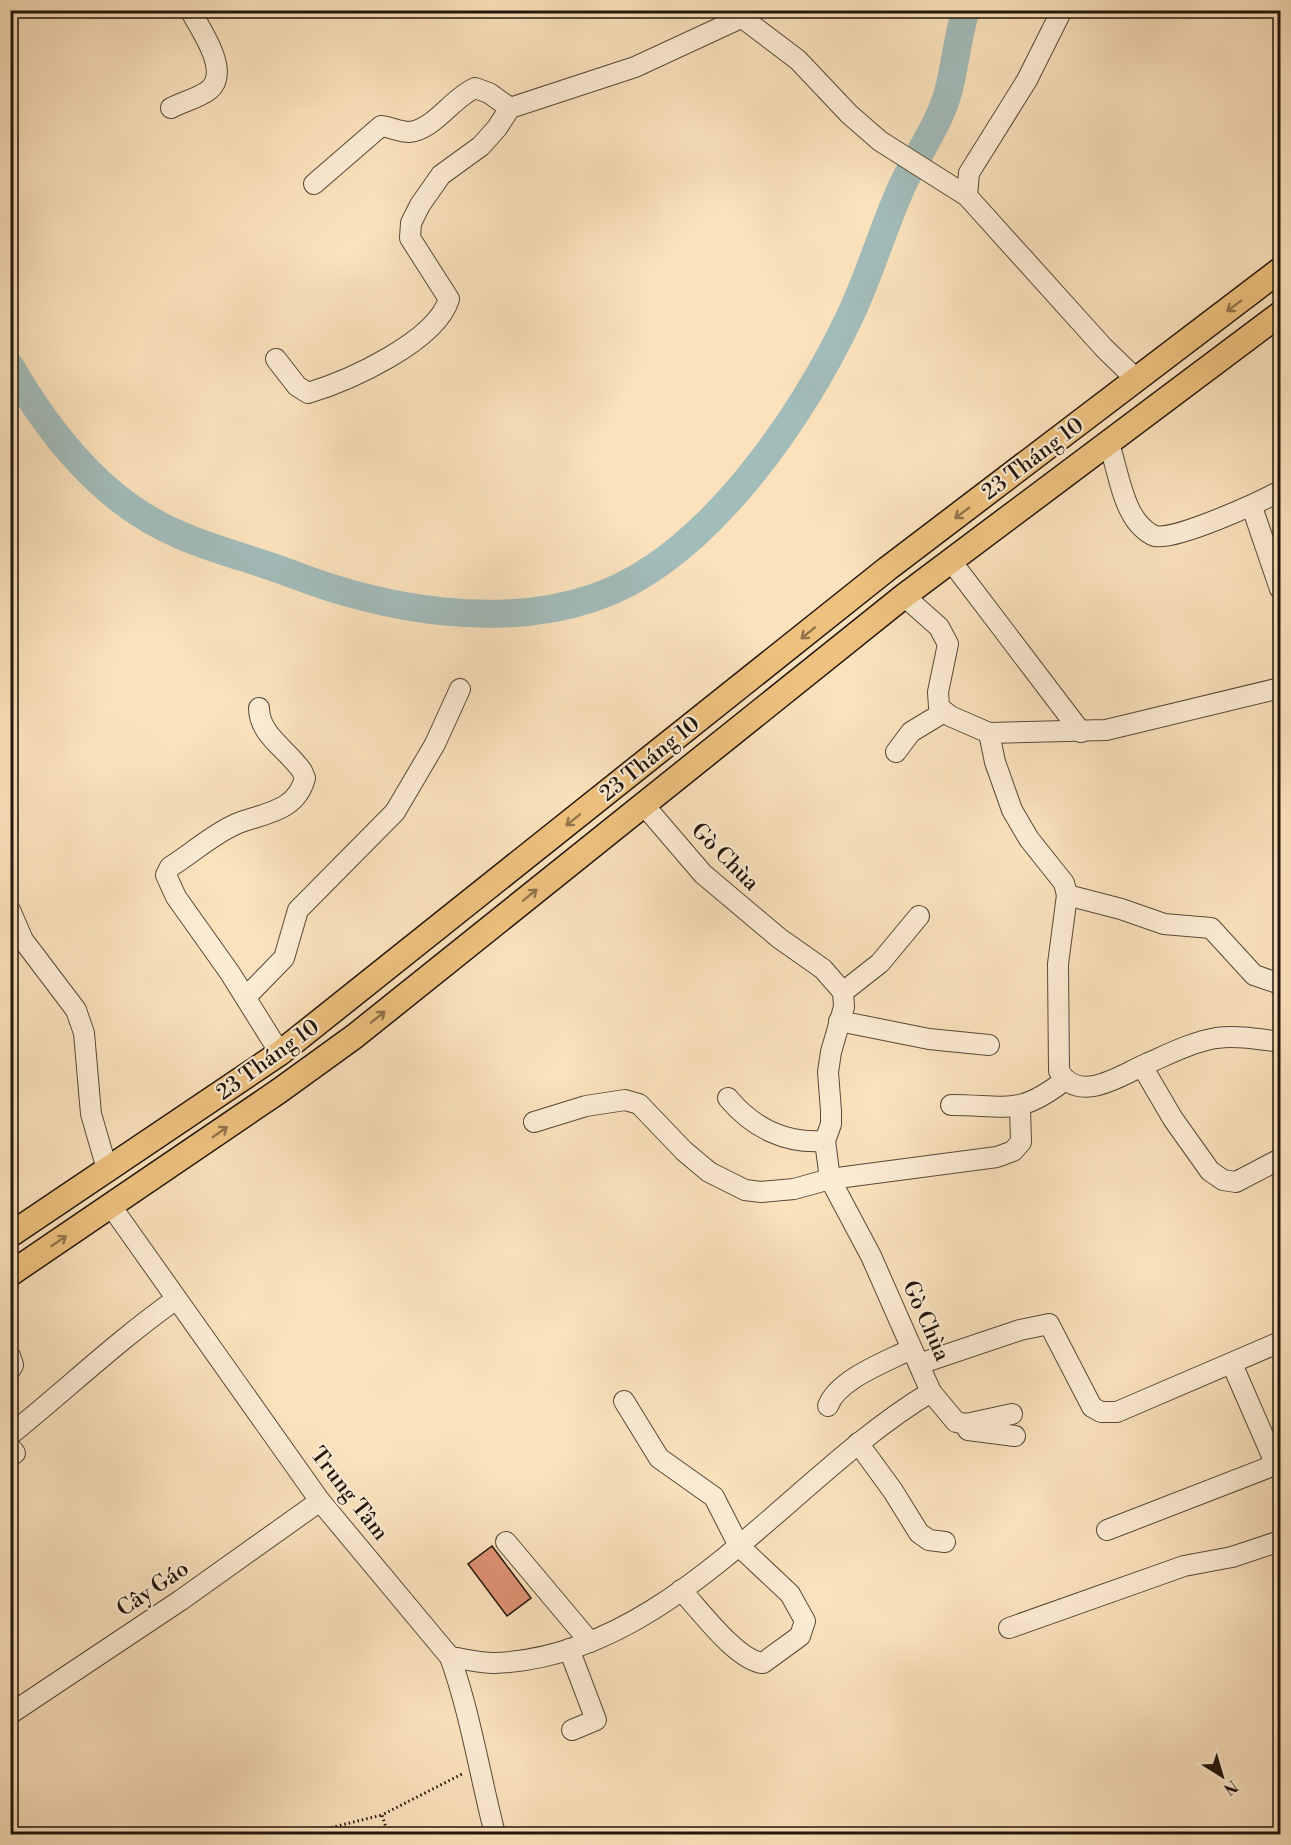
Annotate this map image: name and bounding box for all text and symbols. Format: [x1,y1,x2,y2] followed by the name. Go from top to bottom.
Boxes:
[1226,299,1242,312] one-way arrow
[977,412,1089,506] street label: 23 Tháng 10
[954,507,970,519] one-way arrow
[800,626,816,639] one-way arrow
[595,710,705,808] street label: 23 Tháng 10
[566,813,582,826] one-way arrow
[685,817,765,897] street label: Gò Chùa
[522,888,538,901] one-way arrow
[370,1010,386,1023] one-way arrow
[211,1014,325,1106] street label: 23 Tháng 10
[212,1126,228,1138] one-way arrow
[50,1235,67,1247] one-way arrow
[896,1277,956,1366] street label: Gò Chùa
[304,1442,394,1546] street label: Trung Tâm
[112,1555,194,1623] street label: Cây Gáo
[1192,1746,1252,1806] north arrow
[1219,1775,1241,1799] text: N

